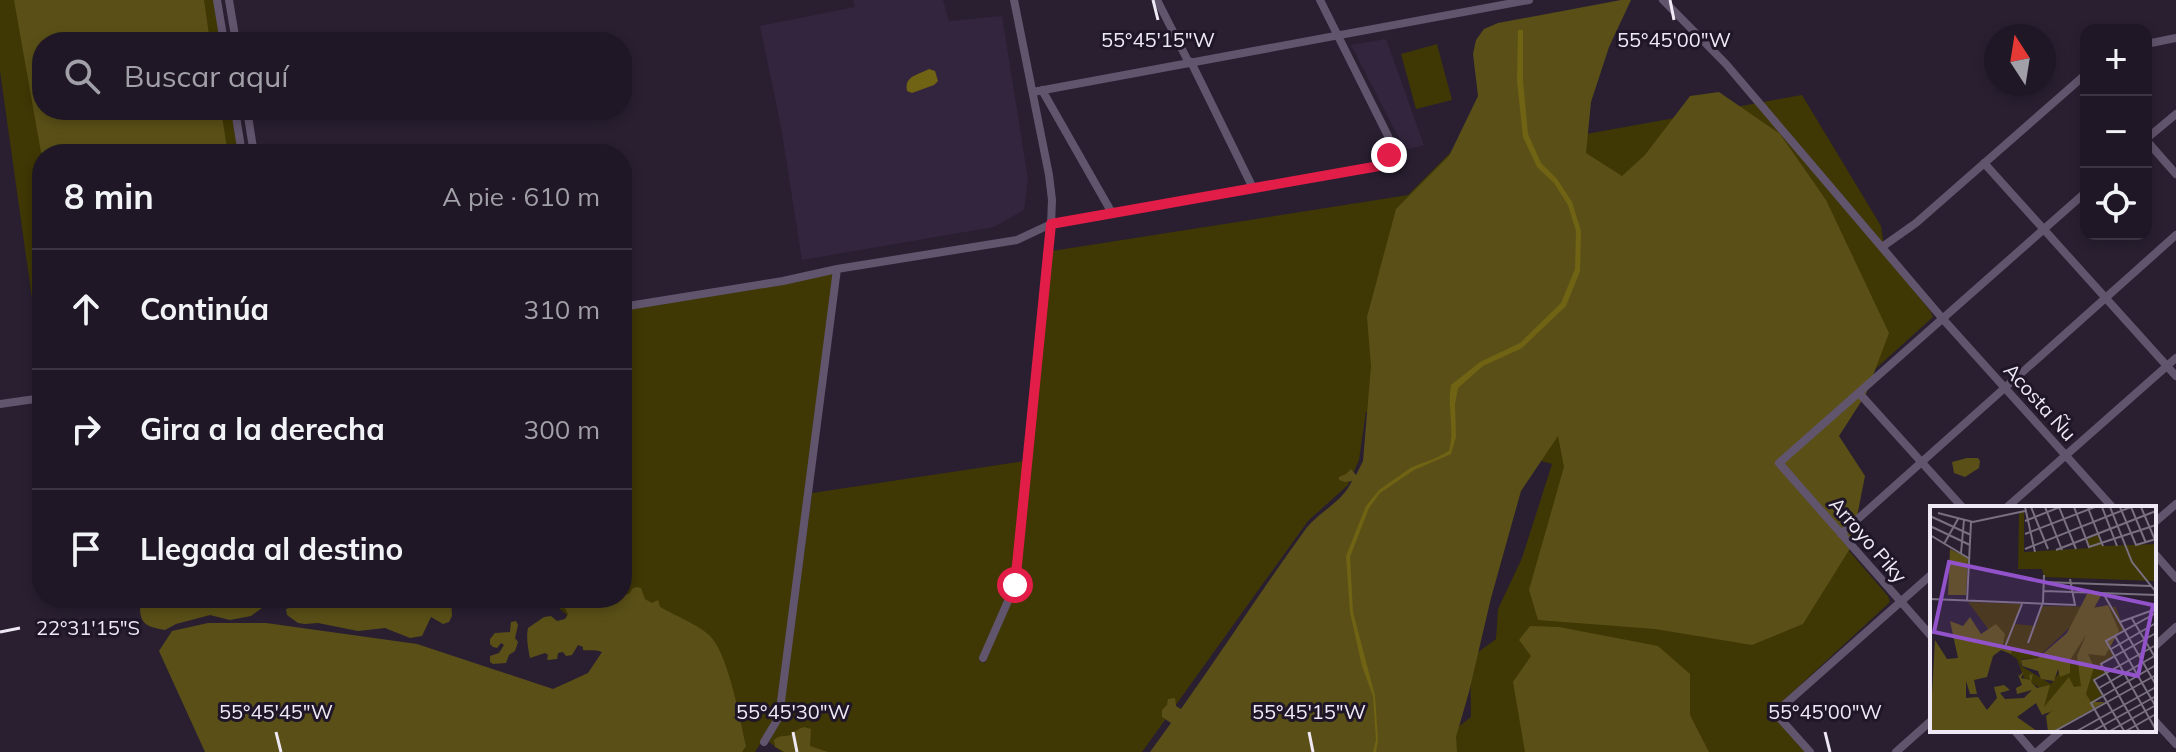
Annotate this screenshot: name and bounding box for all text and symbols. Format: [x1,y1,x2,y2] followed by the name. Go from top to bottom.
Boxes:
[1984,24,2056,96] north arrow
[2080,24,2152,240] map controls
[2080,24,2152,96] button: +
[1101,27,1215,52] text: 55°45'15"W
[1617,27,1731,52] text: 55°45'00"W
[32,32,632,120] search box
[60,54,104,98] icon: search
[124,57,289,95] text: Buscar aquí
[2080,96,2152,168] button: −
[1371,137,1407,173] route end
[2080,168,2152,240] button: locate
[64,175,154,218] text: 8 min
[442,180,600,213] text: A pie · 610 m
[64,287,108,331] icon: ahead
[140,290,269,328] text: Continúa
[524,293,600,326] text: 310 m
[1999,358,2082,446] street label: Acosta Ñu
[64,407,108,451] icon: right
[140,410,385,448] text: Gira a la derecha
[524,413,600,446] text: 300 m
[1824,492,1913,588] street label: Arroyo Piky
[1930,506,2156,732] inset map
[64,527,108,571] icon: arrive
[140,530,403,568] text: Llegada al destino
[997,567,1033,603] route start
[36,615,140,640] text: 22°31'15"S
[219,699,333,724] text: 55°45'45"W
[736,699,850,724] text: 55°45'30"W
[1252,699,1366,724] text: 55°45'15"W
[1768,699,1882,724] text: 55°45'00"W

